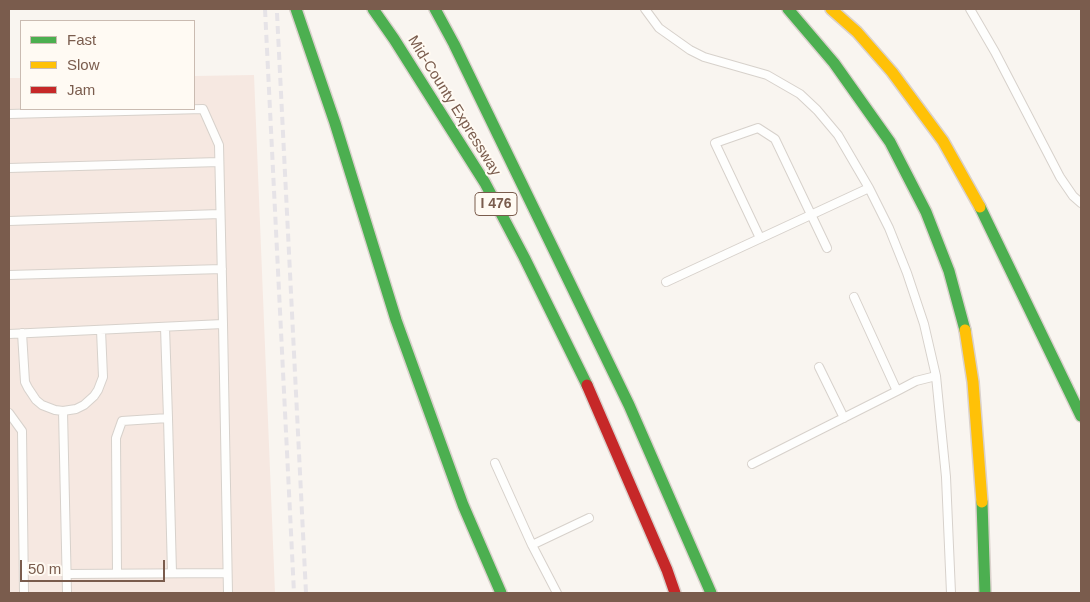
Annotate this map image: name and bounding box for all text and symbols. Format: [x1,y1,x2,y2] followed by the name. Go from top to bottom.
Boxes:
[20,20,195,110] legend
[67,31,96,48] text: Fast
[404,33,504,179] street label: Mid-County Expressway
[67,56,100,73] text: Slow
[67,81,95,98] text: Jam
[475,192,517,215] road number: I 476
[22,550,168,582] scale bar
[28,560,61,577] text: 50 m

